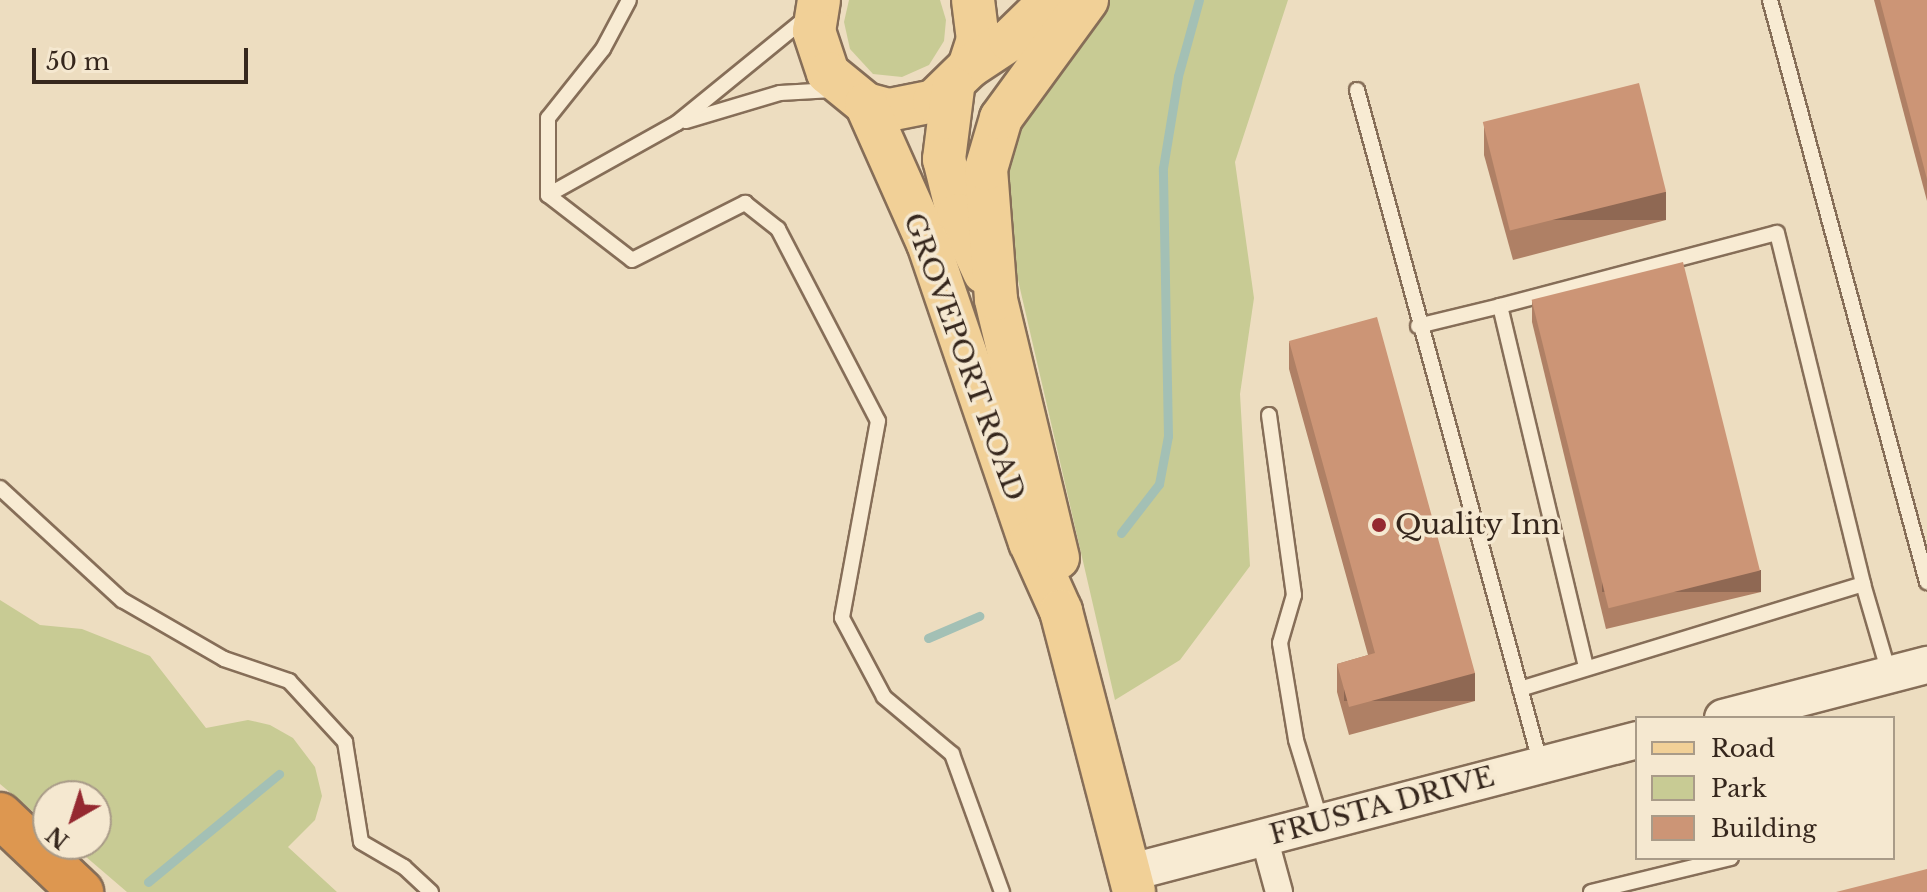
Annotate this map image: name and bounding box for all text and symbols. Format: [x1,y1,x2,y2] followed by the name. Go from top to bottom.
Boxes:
[36,32,252,82] scale bar
[46,47,109,76] text: 50 m
[896,208,1032,506] street label: GROVEPORT ROAD
[1395,508,1561,542] place label: Quality Inn
[1370,516,1388,534] marker: Quality Inn
[1635,716,1895,860] legend
[1711,734,1775,763] text: Road
[1265,760,1499,852] street label: FRUSTA DRIVE
[1711,774,1767,803] text: Park
[32,780,112,860] north arrow
[1711,814,1817,843] text: Building
[41,820,74,854] text: N

